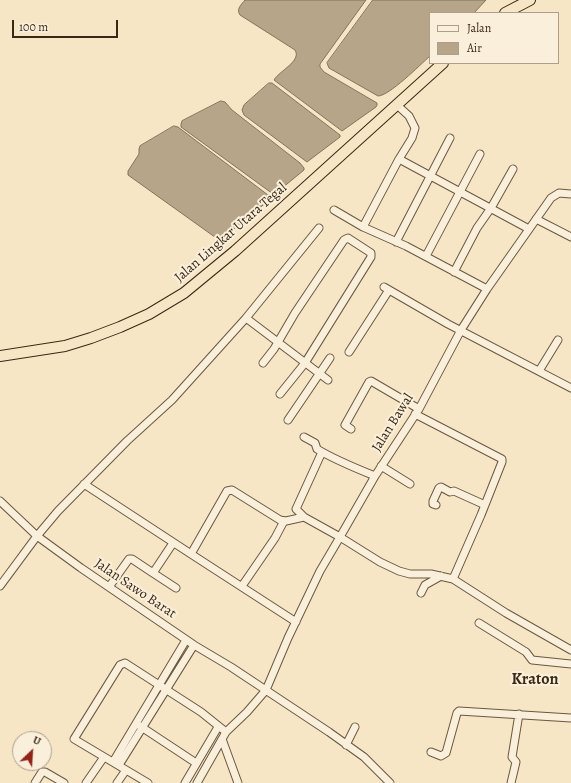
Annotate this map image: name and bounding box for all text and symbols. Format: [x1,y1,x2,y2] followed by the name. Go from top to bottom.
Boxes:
[14,12,120,38] scale bar
[429,12,559,64] legend
[19,19,48,35] text: 100 m
[467,20,491,36] text: Jalan
[467,40,482,56] text: Air
[172,180,290,286] street label: Jalan Lingkar Utara Tegal
[369,391,417,455] street label: Jalan Bawal
[91,555,179,623] street label: Jalan Sawo Barat
[511,670,559,690] district label: Kraton
[12,731,52,771] north arrow
[30,732,43,749] text: U

